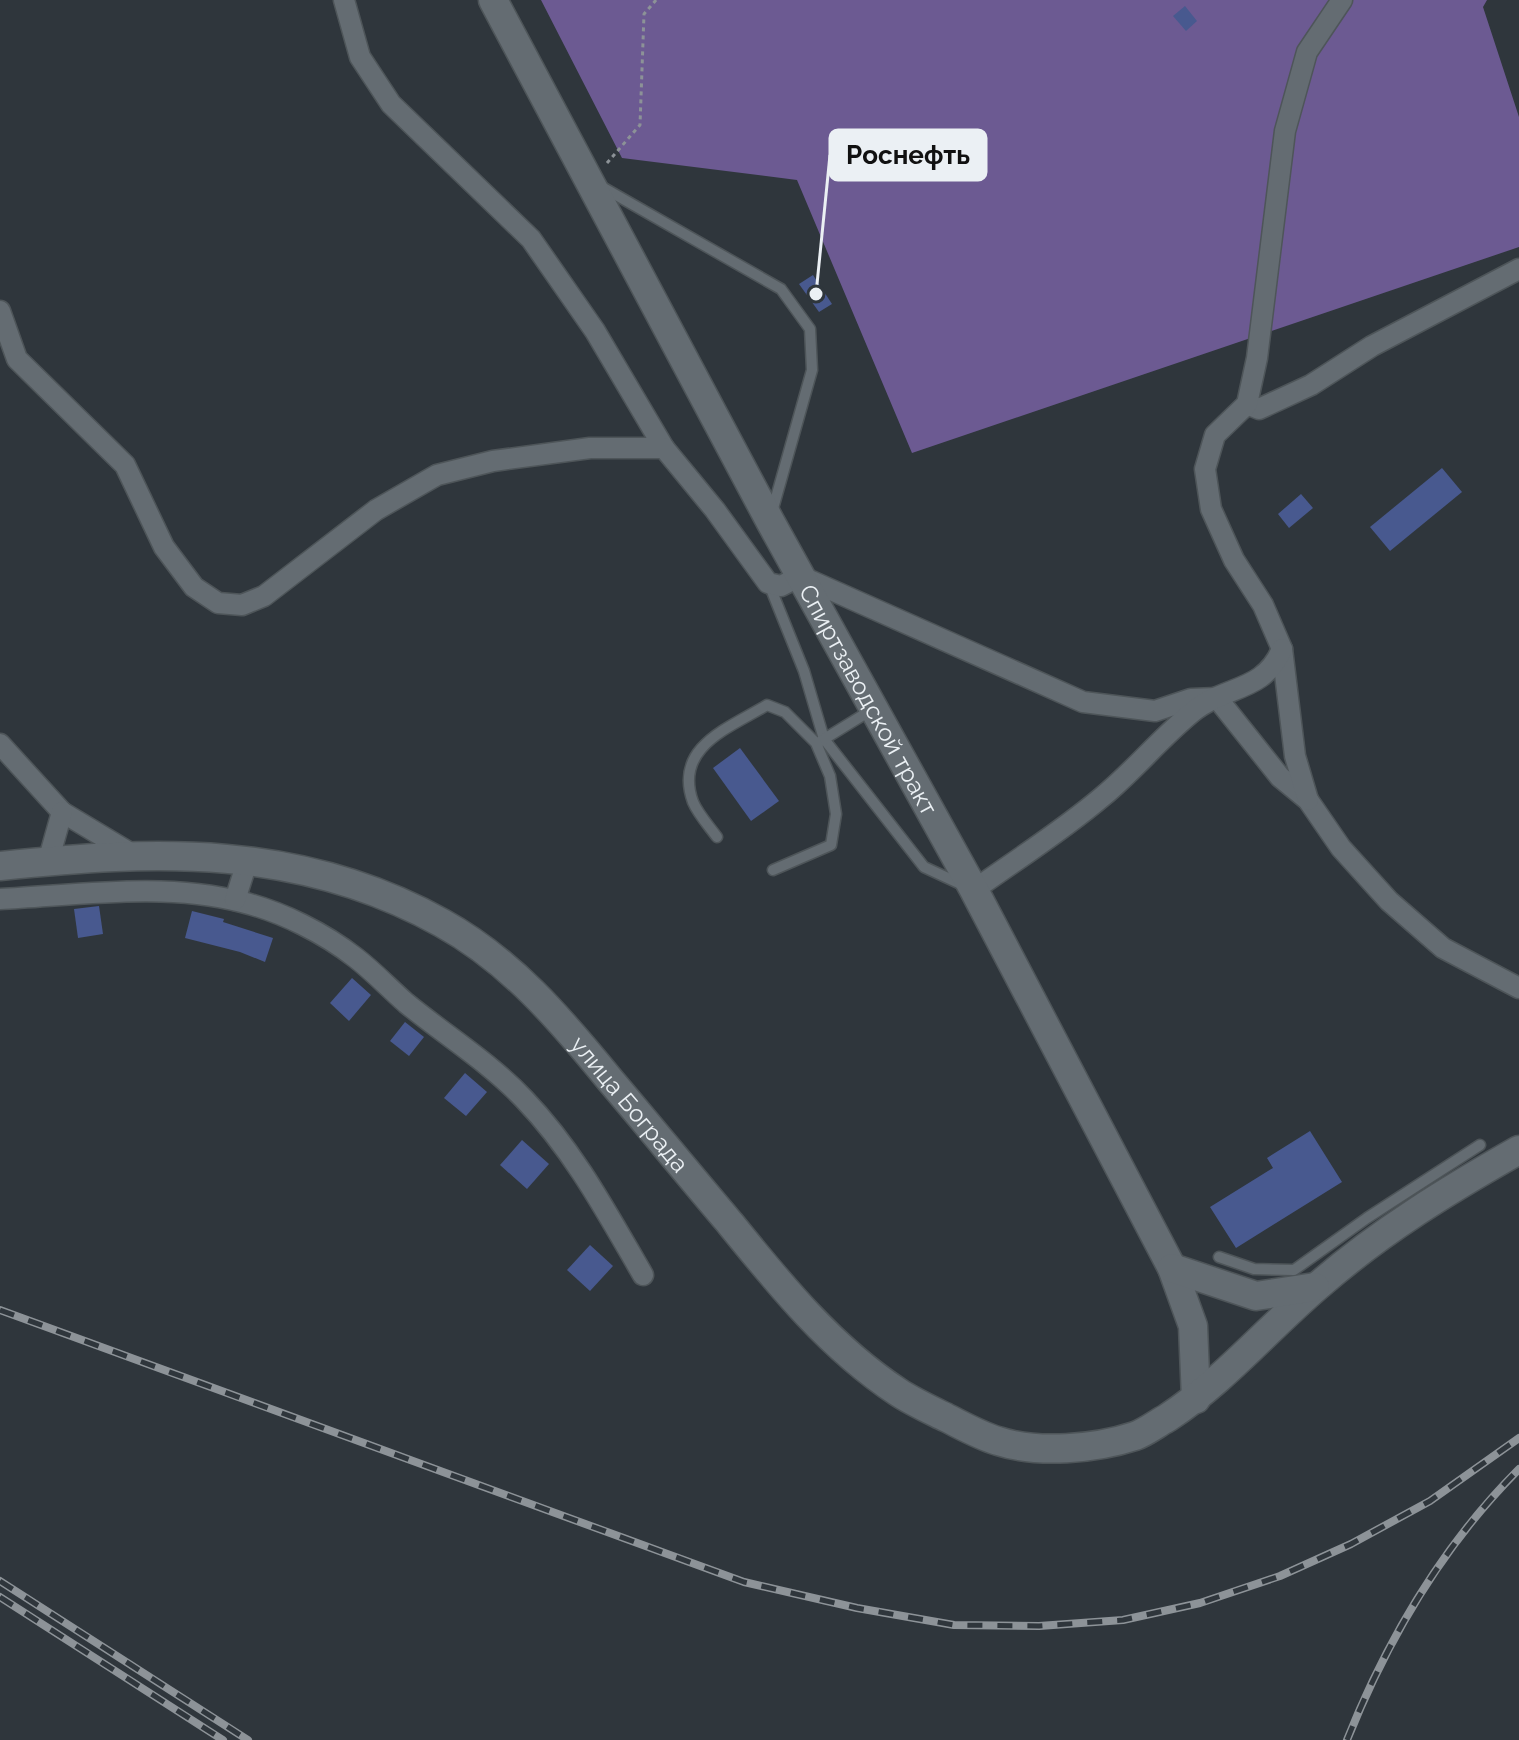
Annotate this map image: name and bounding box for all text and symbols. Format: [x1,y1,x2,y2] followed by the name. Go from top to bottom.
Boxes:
[830,130,986,180] callout: Роснефть
[846,140,970,170] text: Роснефть
[793,579,944,820] street label: Спиртзаводской тракт
[565,1030,695,1178] street label: улица Бограда

